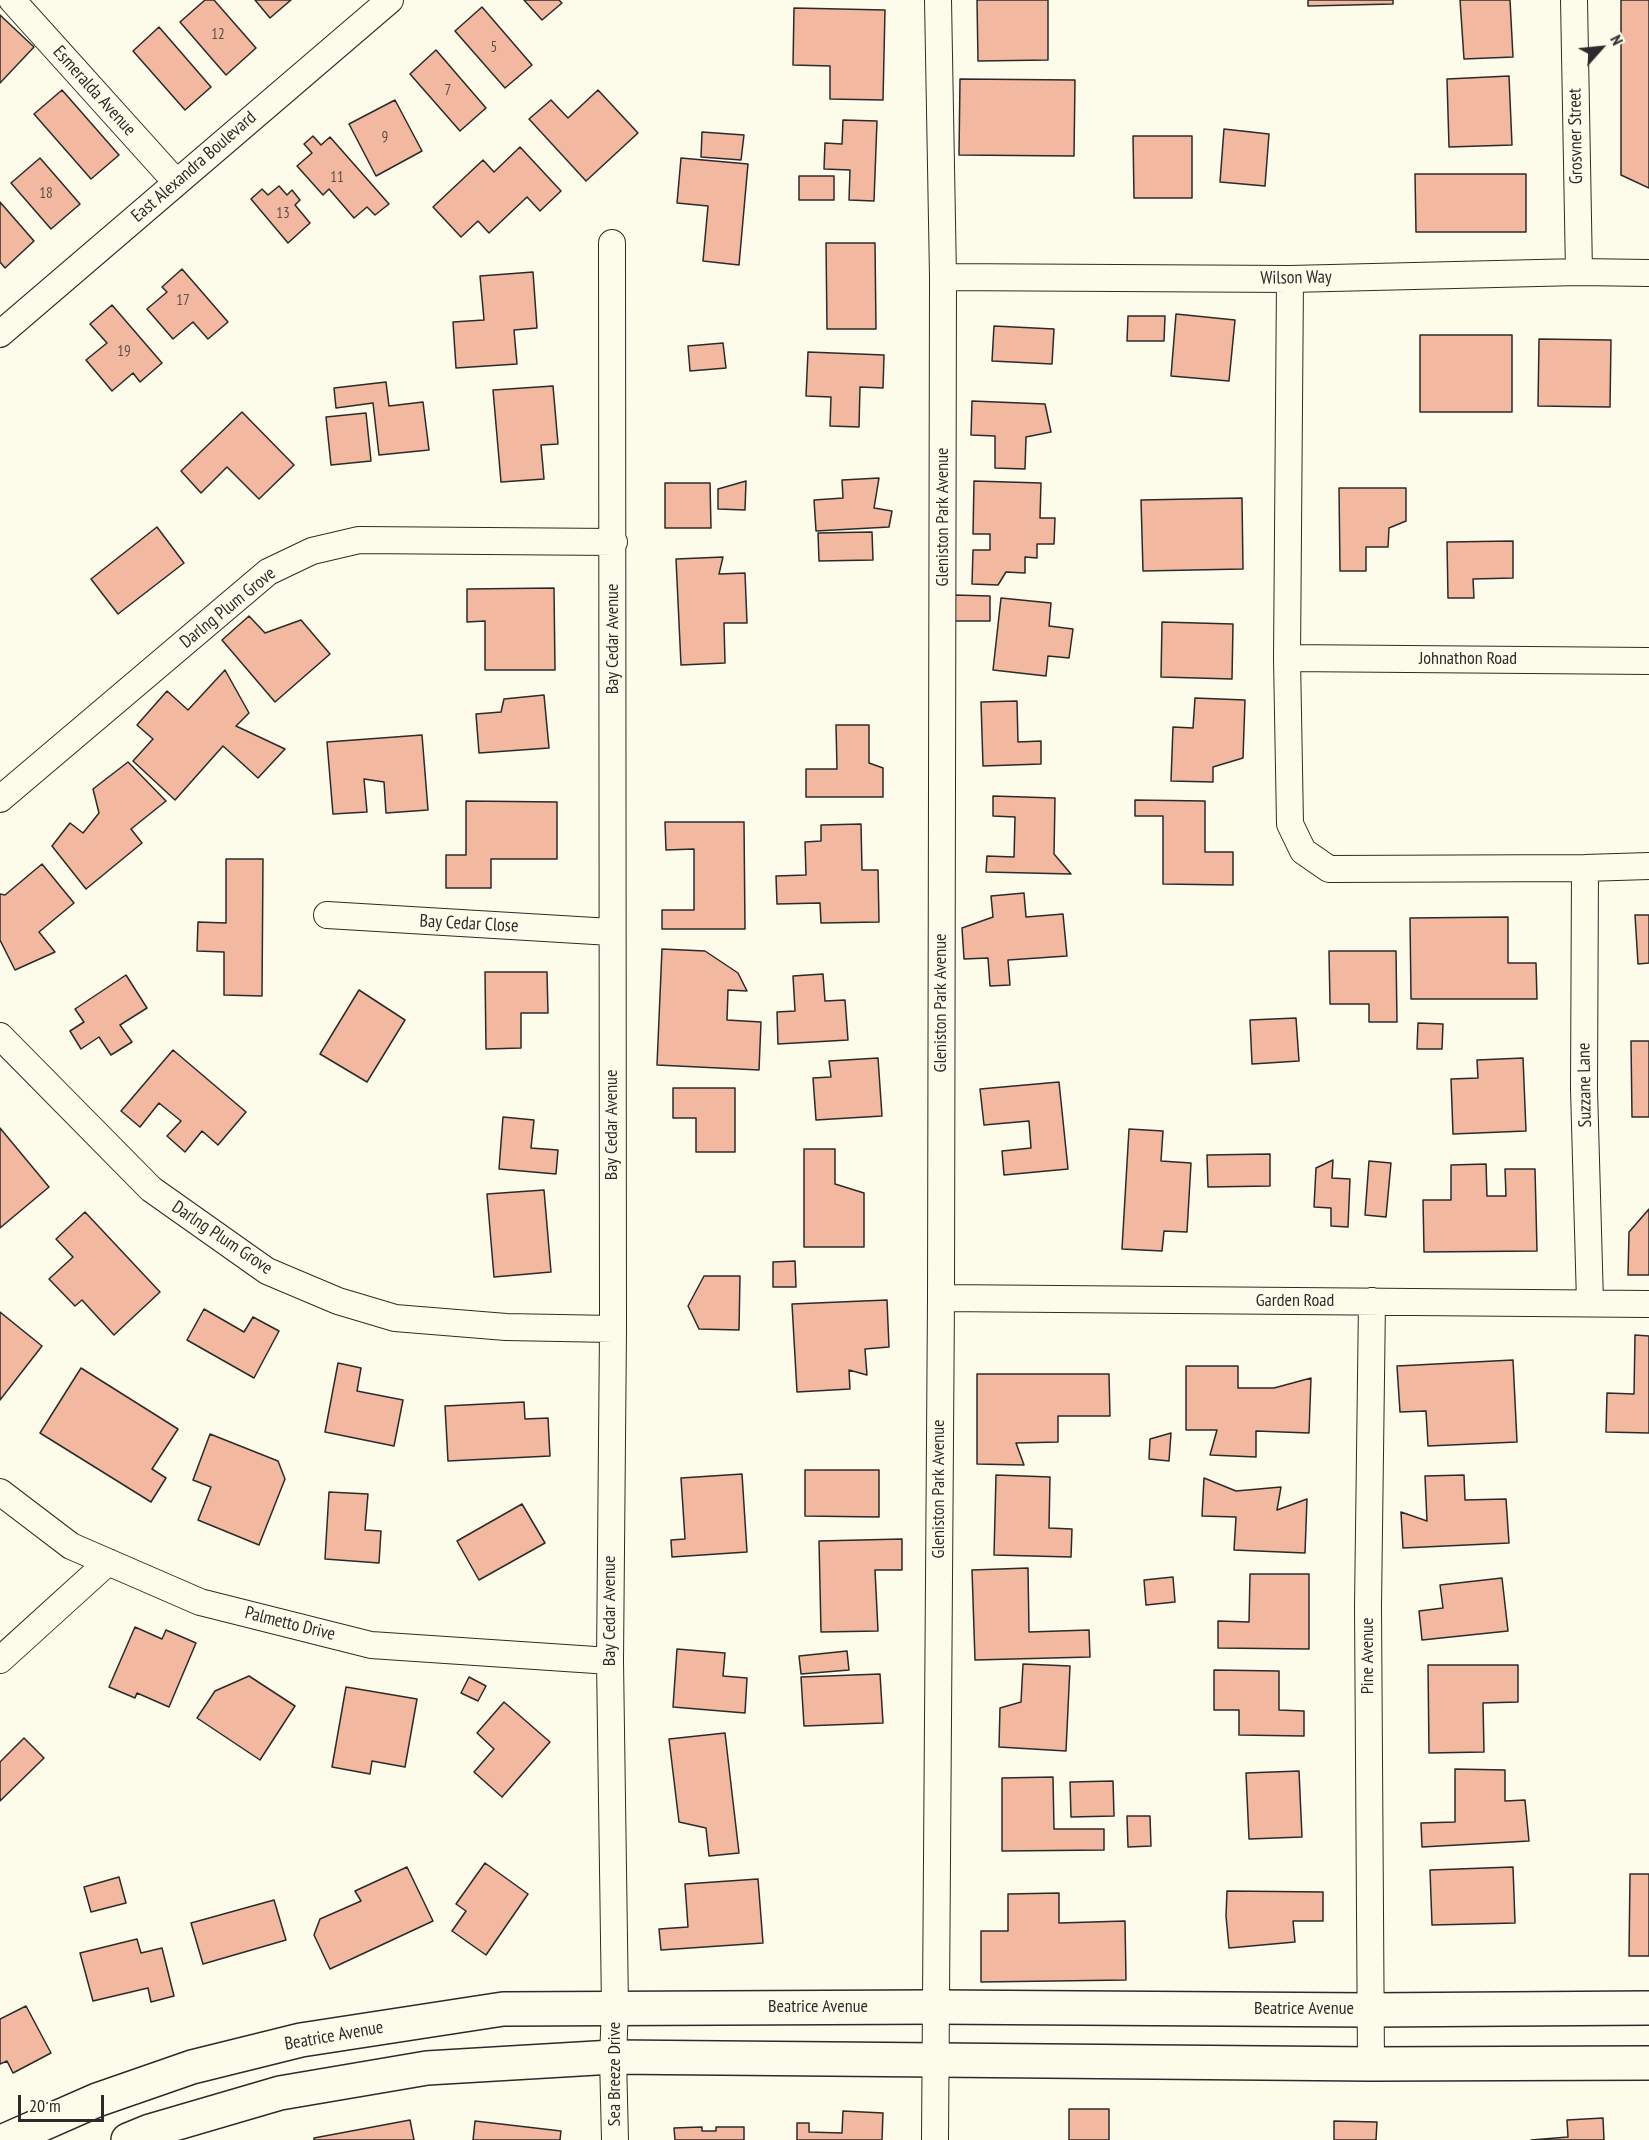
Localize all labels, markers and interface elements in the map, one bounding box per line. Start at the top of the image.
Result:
north arrow [1571,18,1631,78]
house number: 12 [211,26,225,44]
text: N [1606,31,1628,48]
house number: 5 [491,39,497,57]
street label: Esmeralda Avenue [48,42,140,140]
house number: 7 [445,82,451,100]
street label: Grosvner Street [1564,88,1588,184]
street label: East Alexandra Boulevard [127,107,261,227]
house number: 9 [382,129,388,147]
house number: 11 [330,169,344,187]
house number: 18 [39,185,53,203]
house number: 13 [276,205,290,223]
street label: Wilson Way [1260,267,1332,289]
house number: 17 [176,292,190,310]
house number: 19 [117,343,131,361]
street label: Gleniston Park Avenue [932,448,954,586]
street label: Darlng Plum Grove [176,563,280,653]
street label: Bay Cedar Avenue [602,584,624,694]
street label: Johnathon Road [1419,648,1517,670]
street label: Bay Cedar Close [419,911,519,937]
street label: Gleniston Park Avenue [930,934,952,1072]
street label: Suzzane Lane [1573,1043,1597,1127]
street label: Bay Cedar Avenue [601,1070,623,1180]
street label: Darlng Plum Grove [168,1196,276,1280]
street label: Garden Road [1256,1290,1334,1312]
street label: Gleniston Park Avenue [928,1420,950,1558]
street label: Bay Cedar Avenue [599,1556,621,1666]
street label: Palmetto Drive [243,1602,337,1646]
street label: Pine Avenue [1357,1618,1379,1694]
street label: Beatrice Avenue [768,1996,868,2018]
street label: Beatrice Avenue [1254,1998,1354,2020]
street label: Beatrice Avenue [283,2017,385,2055]
street label: Sea Breeze Drive [604,2022,626,2126]
scale bar [21,2083,106,2121]
text: 20 m [29,2094,61,2117]

